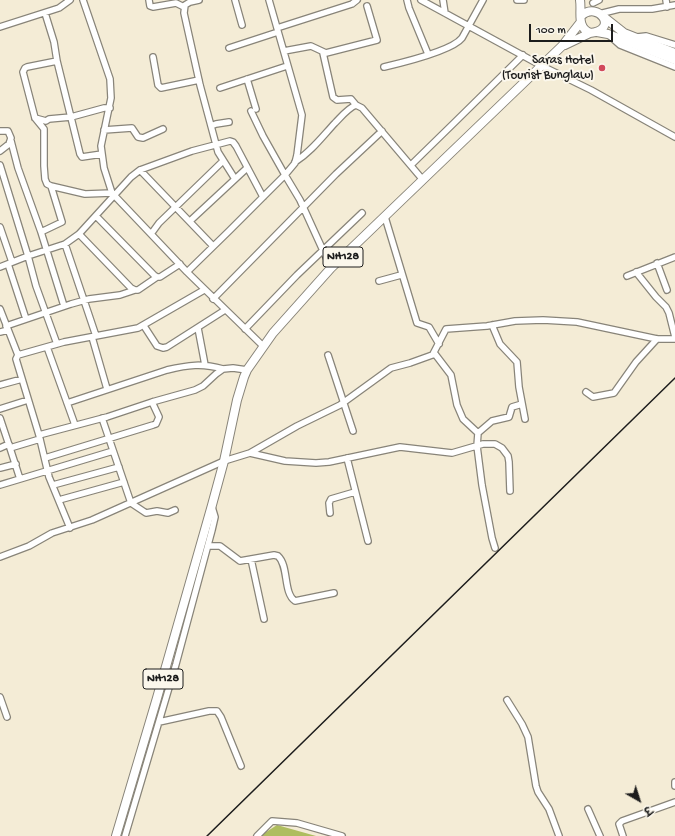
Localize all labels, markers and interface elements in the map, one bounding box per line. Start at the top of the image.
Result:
scale bar [531,16,615,42]
text: 100 m [536,24,566,38]
place label: Saras Hotel (Tourist Bunglaw) [502,53,594,84]
marker: Saras Hotel (Tourist Bunglaw) [597,63,607,73]
road number: NH128 [323,247,363,267]
road number: NH128 [143,669,183,689]
north arrow [619,780,659,820]
text: उ [640,802,653,816]

